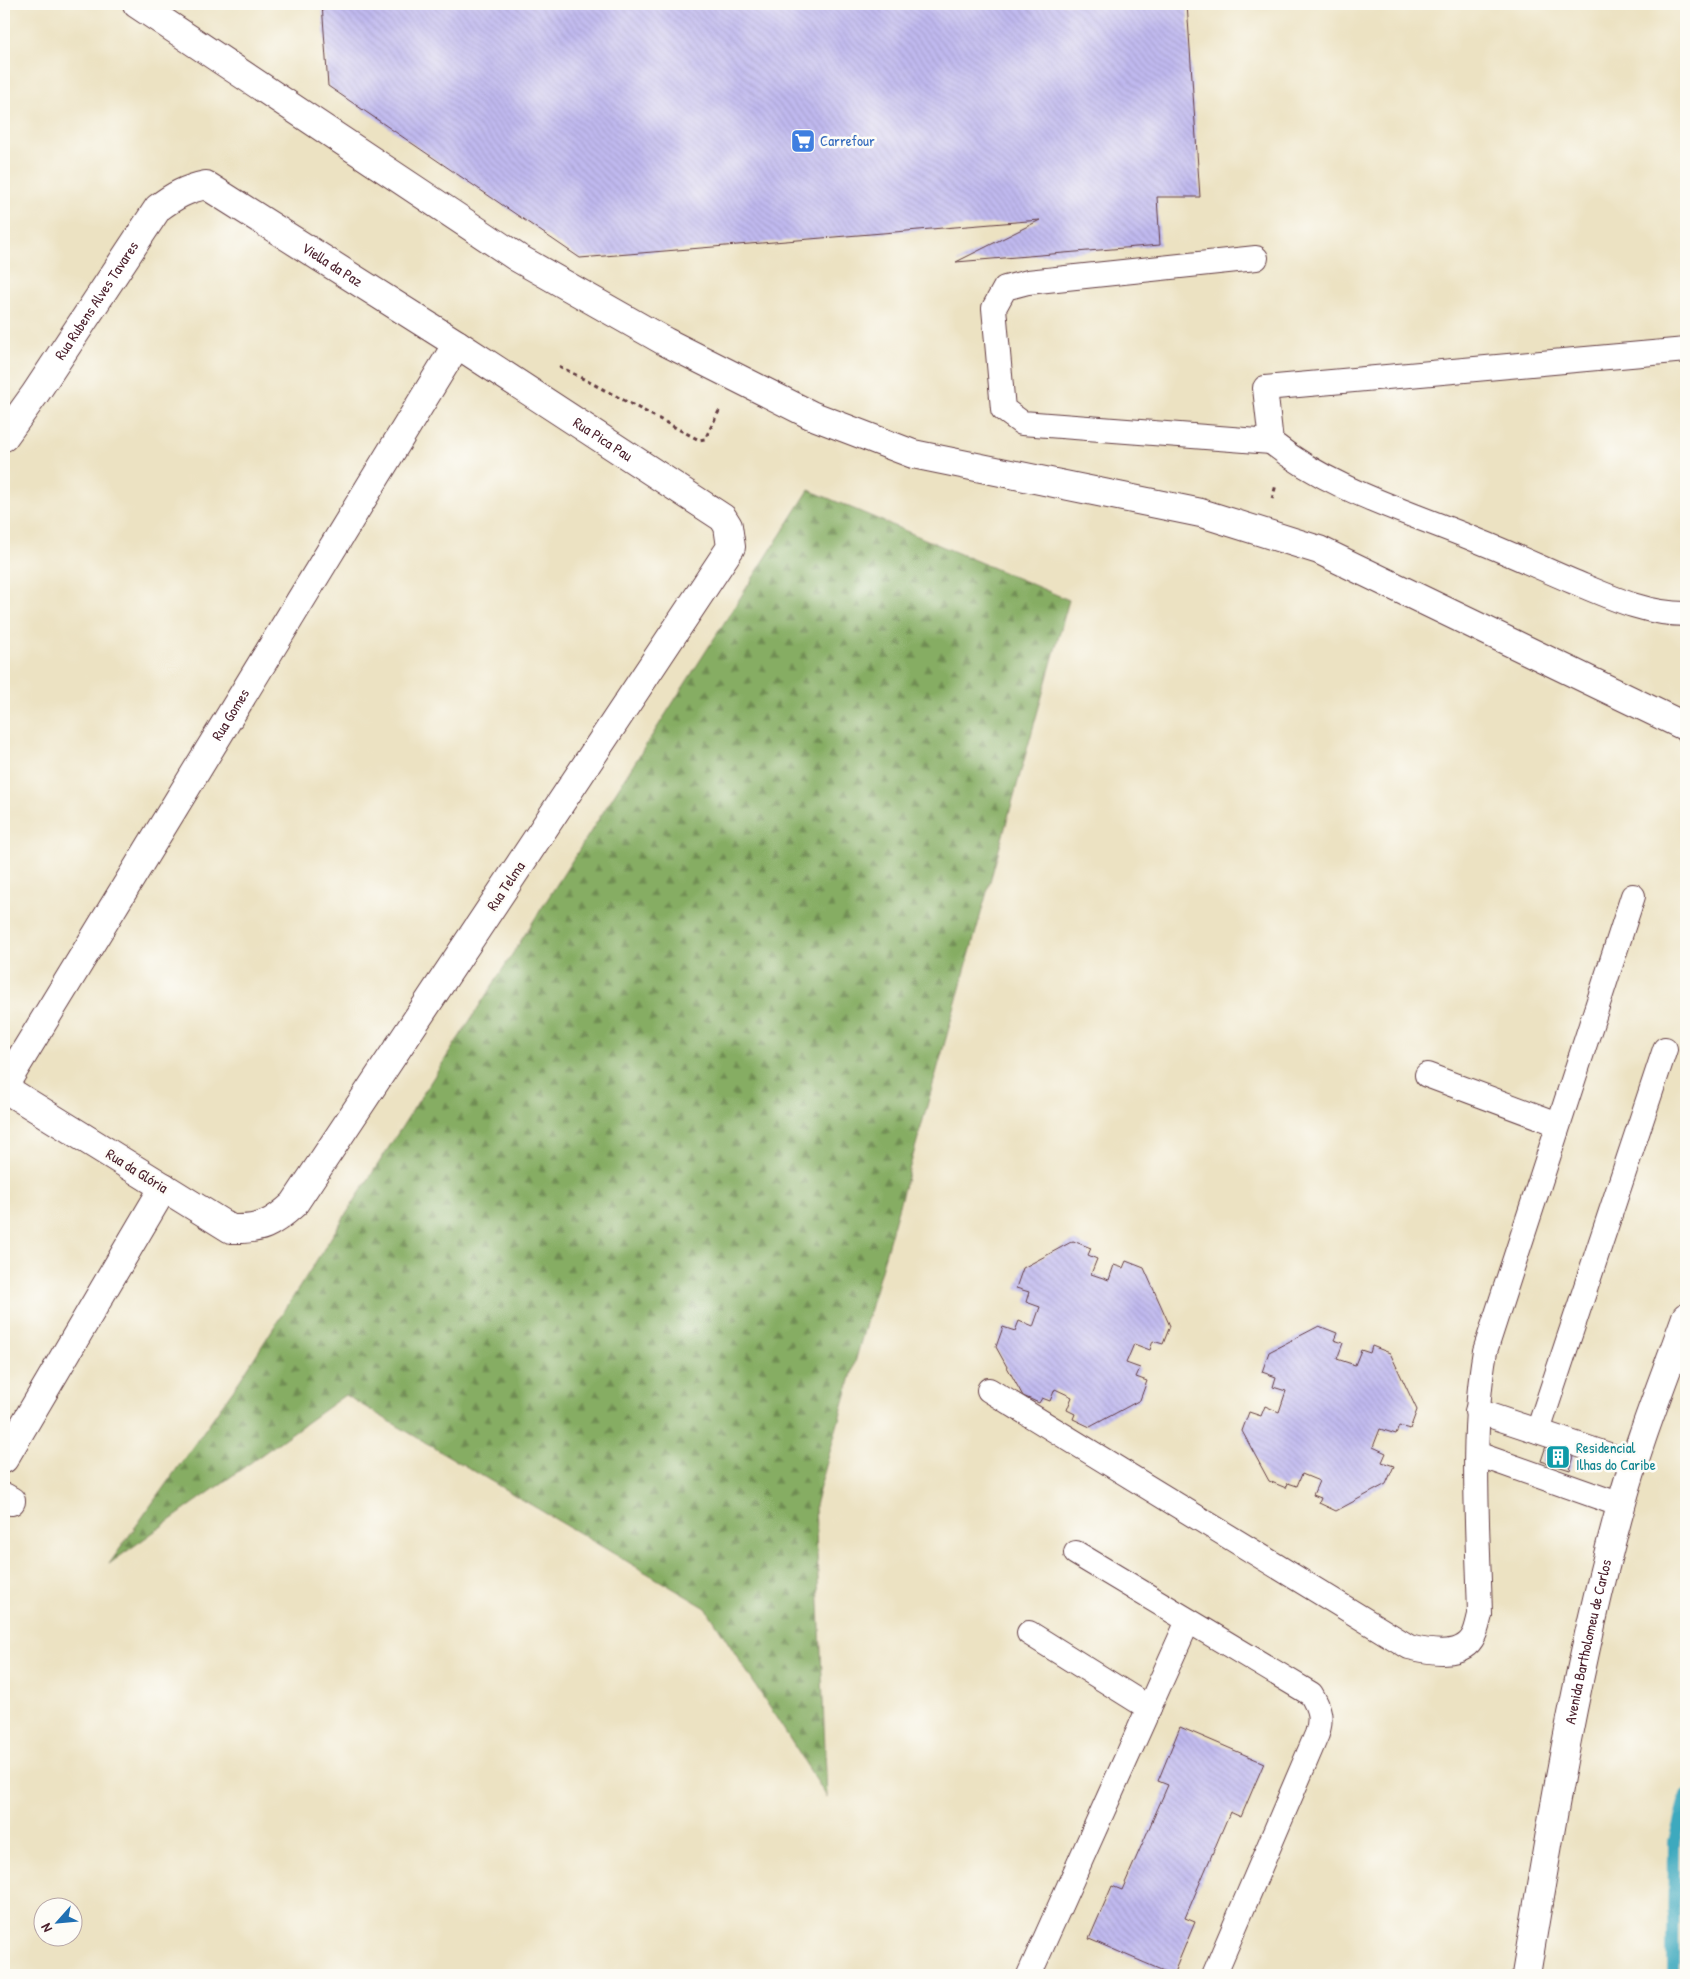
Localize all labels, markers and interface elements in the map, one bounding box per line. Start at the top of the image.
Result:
supermarket icon: Carrefour [790,128,816,154]
place label: Carrefour [820,130,875,151]
street label: Rua Rubens Alves Tavares [50,237,143,364]
street label: Viella da Paz [298,237,367,292]
street label: Rua Pica Pau [569,412,637,466]
street label: Rua Gomes [206,684,254,744]
street label: Rua Telma [481,857,530,914]
street label: Rua da Glória [102,1143,172,1198]
place label: Residencial Ilhas do Caribe [1576,1437,1656,1475]
building icon: Residencial Ilhas do Caribe [1545,1444,1571,1470]
street label: Avenida Bartholomeu de Carlos [1559,1557,1616,1726]
north arrow [32,1896,82,1946]
text: N [36,1920,56,1936]

